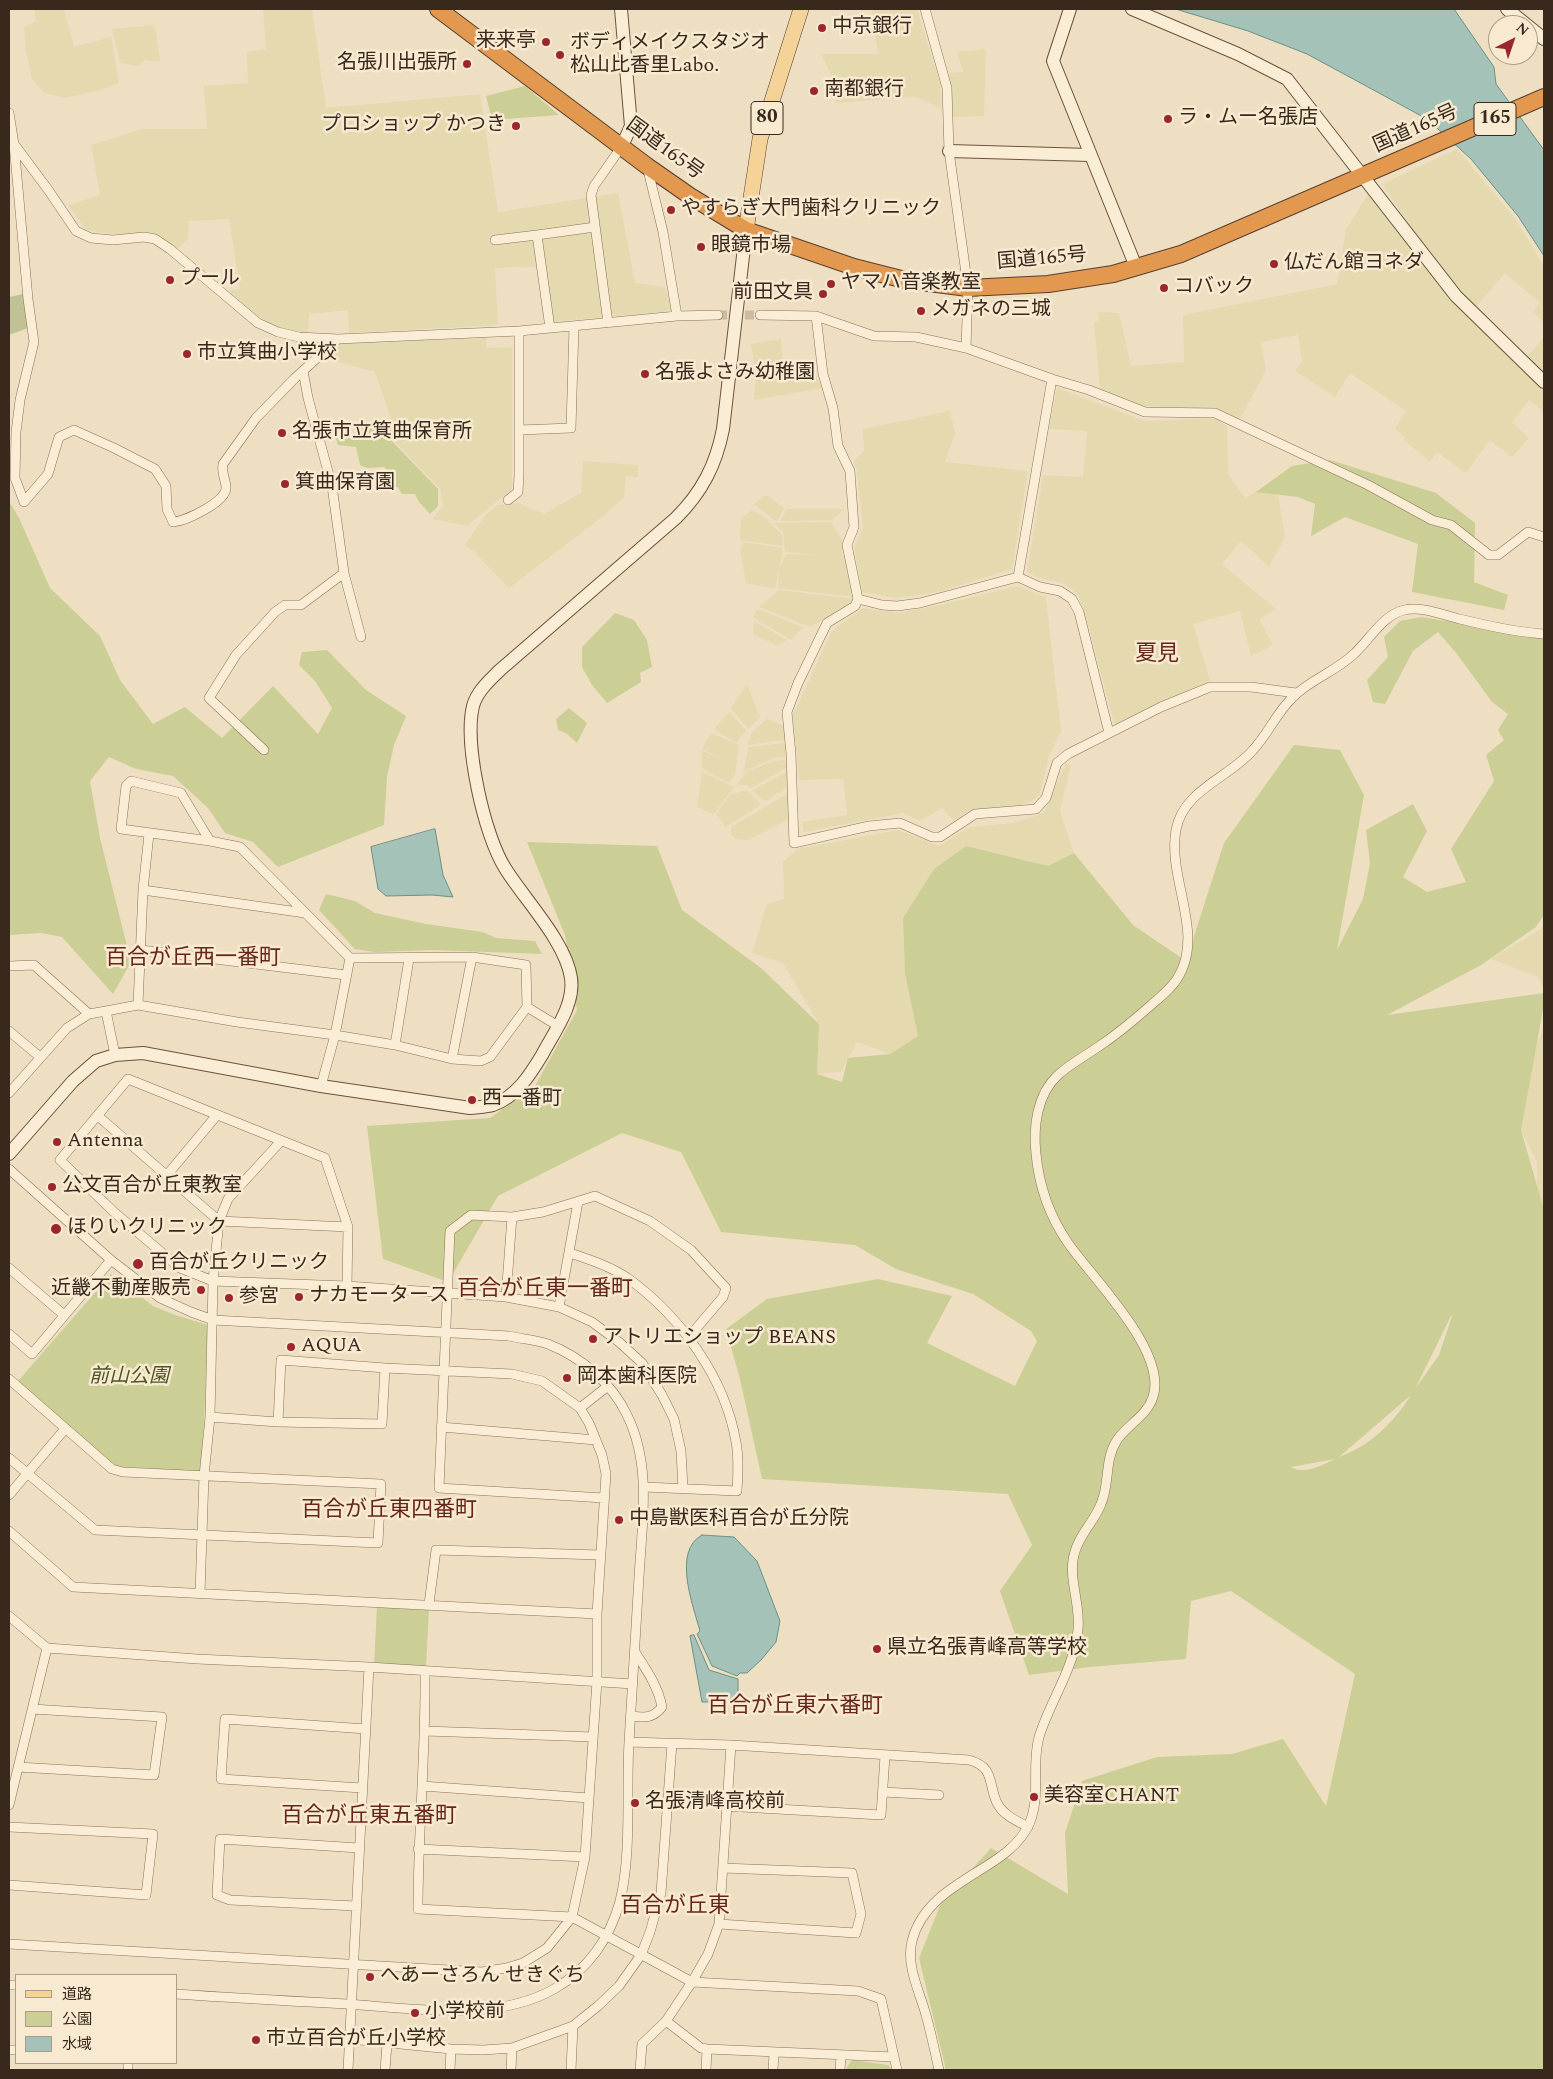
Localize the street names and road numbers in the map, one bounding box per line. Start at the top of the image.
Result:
street label: 国道165号 [1370,101,1462,159]
road number: 80 [751,102,783,134]
road number: 165 [1474,102,1516,136]
street label: 国道165号 [621,114,707,186]
street label: 国道165号 [996,244,1088,276]

